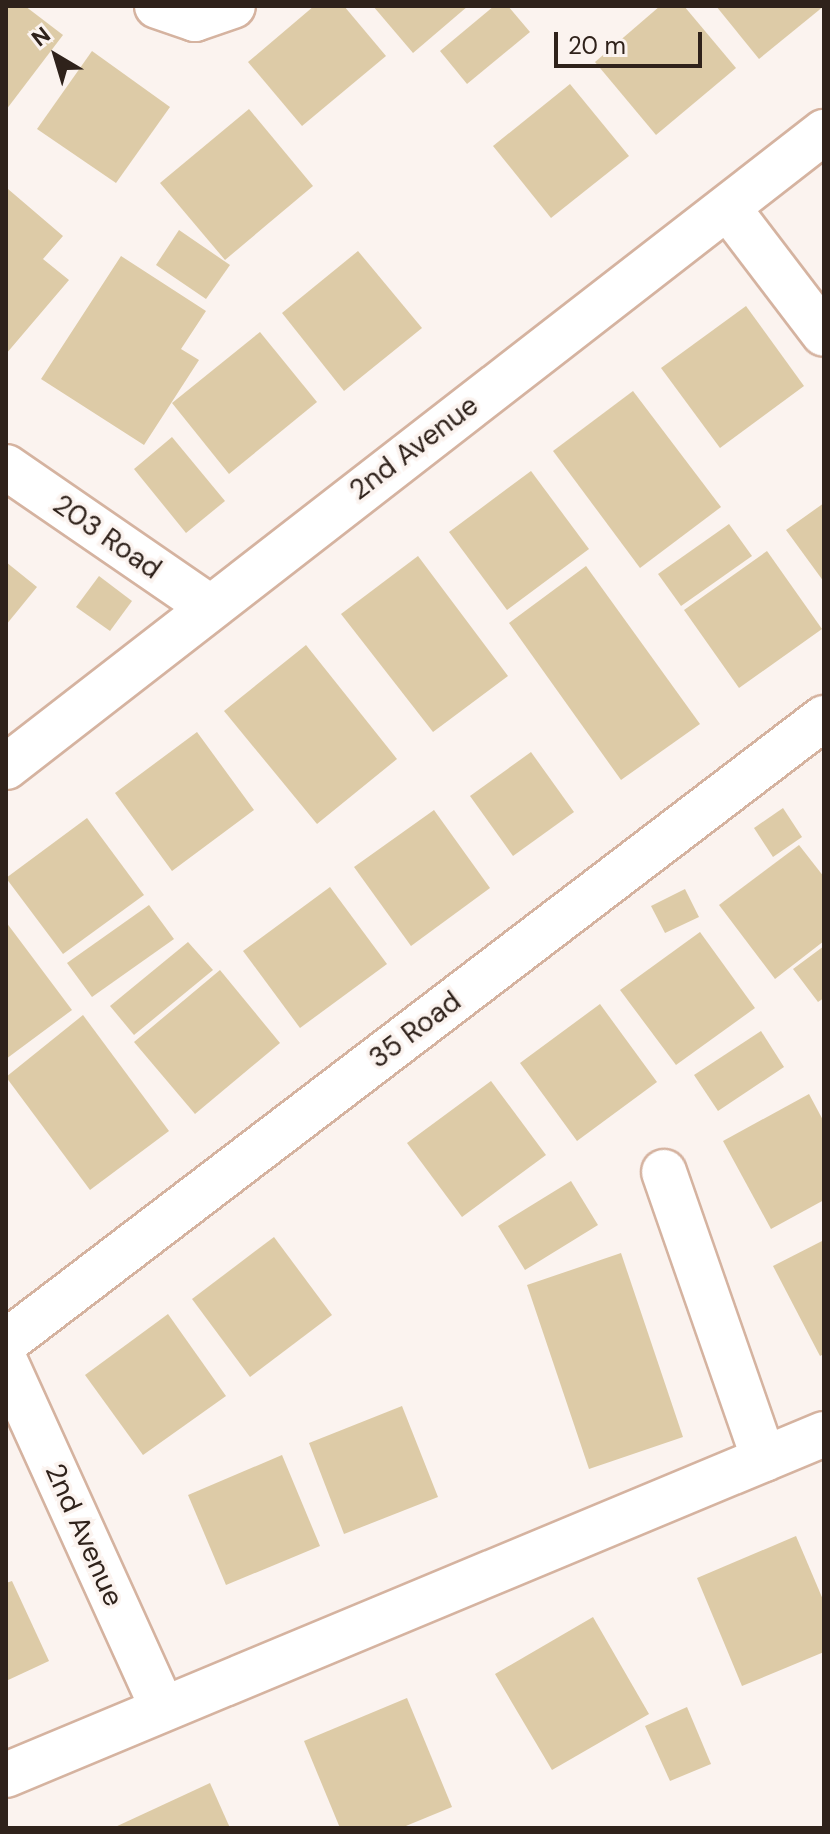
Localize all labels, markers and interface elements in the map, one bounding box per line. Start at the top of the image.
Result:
north arrow [16,16,96,96]
scale bar [558,16,706,66]
text: N [26,20,56,53]
text: 20 m [568,30,626,61]
street label: 2nd Avenue [343,389,485,507]
street label: 203 Road [47,488,167,586]
street label: 35 Road [362,985,468,1075]
street label: 2nd Avenue [38,1459,130,1611]

